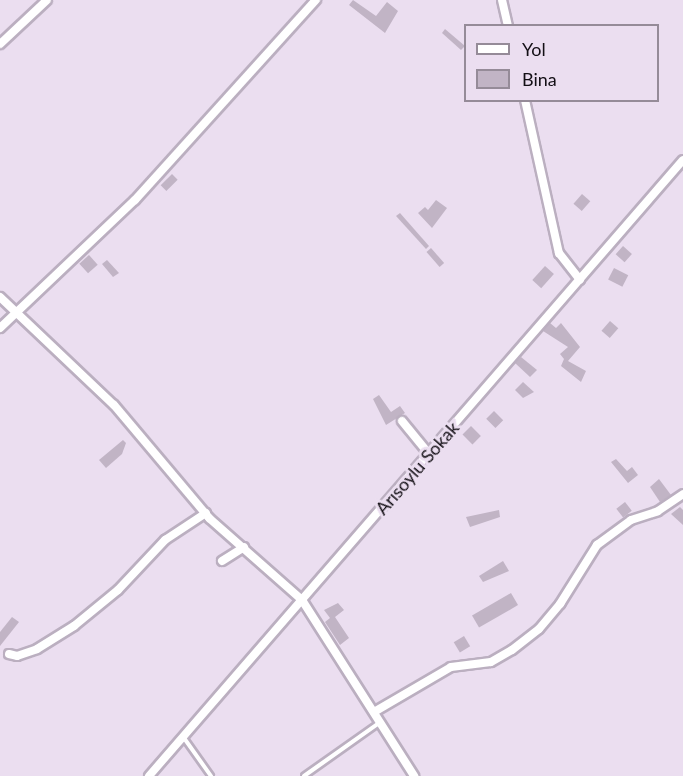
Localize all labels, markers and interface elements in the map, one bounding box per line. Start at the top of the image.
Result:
legend [464,24,659,102]
text: Yol [522,38,546,60]
text: Bina [522,68,557,90]
street label: Arısoylu Sokak [371,417,463,519]

